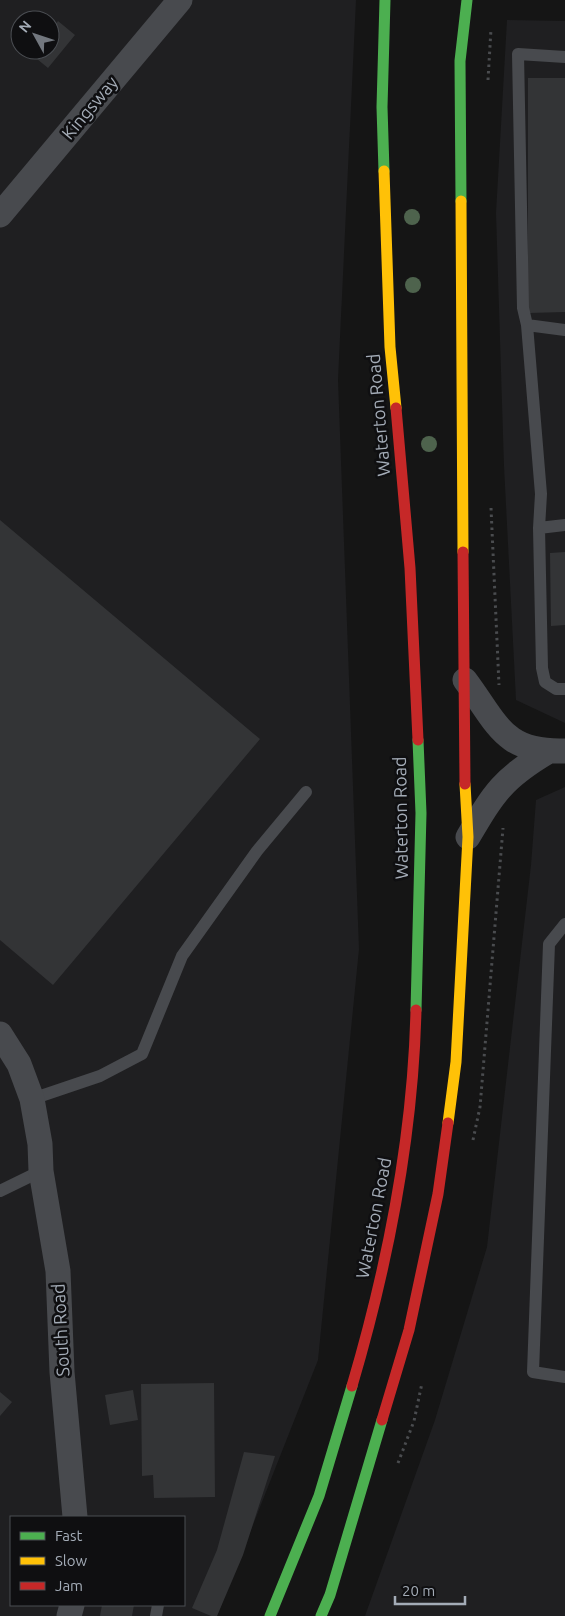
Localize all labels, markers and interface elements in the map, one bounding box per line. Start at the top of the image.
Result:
north arrow [10,10,60,60]
text: N [16,17,35,36]
street label: Kingsway [57,72,122,143]
street label: Waterton Road [363,353,393,477]
street label: Waterton Road [389,756,411,880]
street label: Waterton Road [351,1156,395,1280]
street label: South Road [48,1283,72,1377]
legend [10,1516,185,1606]
text: Fast [55,1527,83,1544]
text: Slow [55,1552,88,1569]
scale bar [395,1574,465,1606]
text: Jam [55,1577,83,1594]
text: 20 m [402,1582,435,1599]

